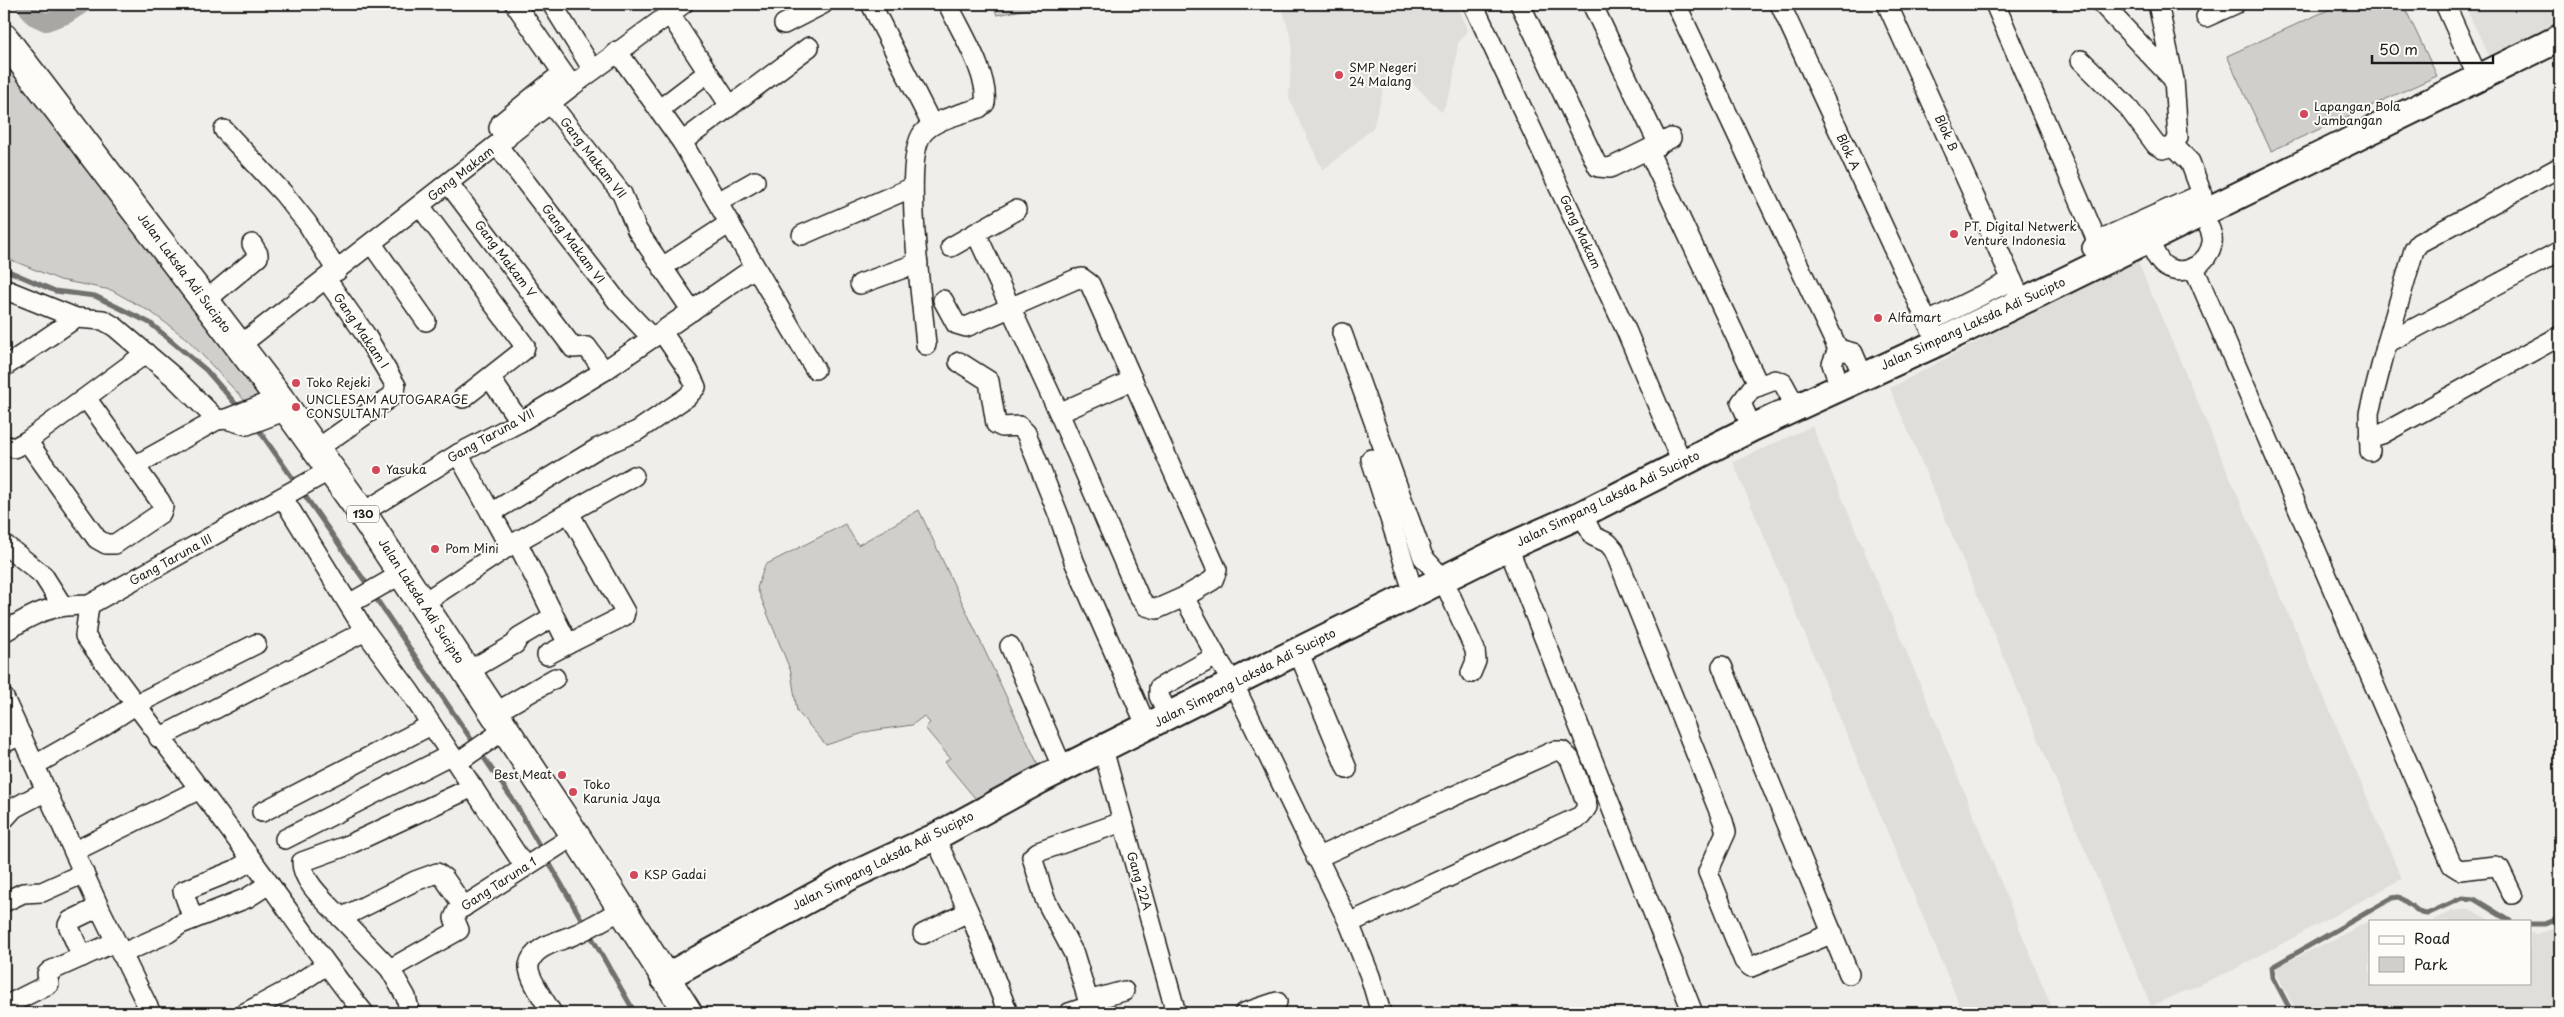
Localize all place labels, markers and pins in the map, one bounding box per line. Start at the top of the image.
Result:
place label: SMP Negeri 24 Malang [1349,58,1417,90]
marker: SMP Negeri 24 Malang [1333,69,1345,81]
place label: Lapangan Bola Jambangan [2314,97,2401,129]
marker: Lapangan Bola Jambangan [2298,108,2310,120]
place label: PT. Digital Netwerk Venture Indonesia [1964,217,2077,249]
marker: PT. Digital Netwerk Venture Indonesia [1948,228,1960,240]
place label: Alfamart [1888,308,1941,326]
marker: Alfamart [1872,312,1884,324]
place label: Toko Rejeki [306,373,371,391]
marker: Toko Rejeki [290,377,302,389]
place label: UNCLESAM AUTOGARAGE CONSULTANT [306,390,469,422]
marker: UNCLESAM AUTOGARAGE CONSULTANT [290,401,302,413]
place label: Yasuka [386,460,427,478]
marker: Yasuka [370,464,382,476]
place label: Pom Mini [445,539,499,557]
marker: Pom Mini [429,543,441,555]
place label: Best Meat [494,765,552,783]
marker: Best Meat [556,769,568,781]
place label: Toko Karunia Jaya [583,775,661,807]
marker: Toko Karunia Jaya [567,786,579,798]
place label: KSP Gadai [644,865,706,883]
marker: KSP Gadai [628,869,640,881]

